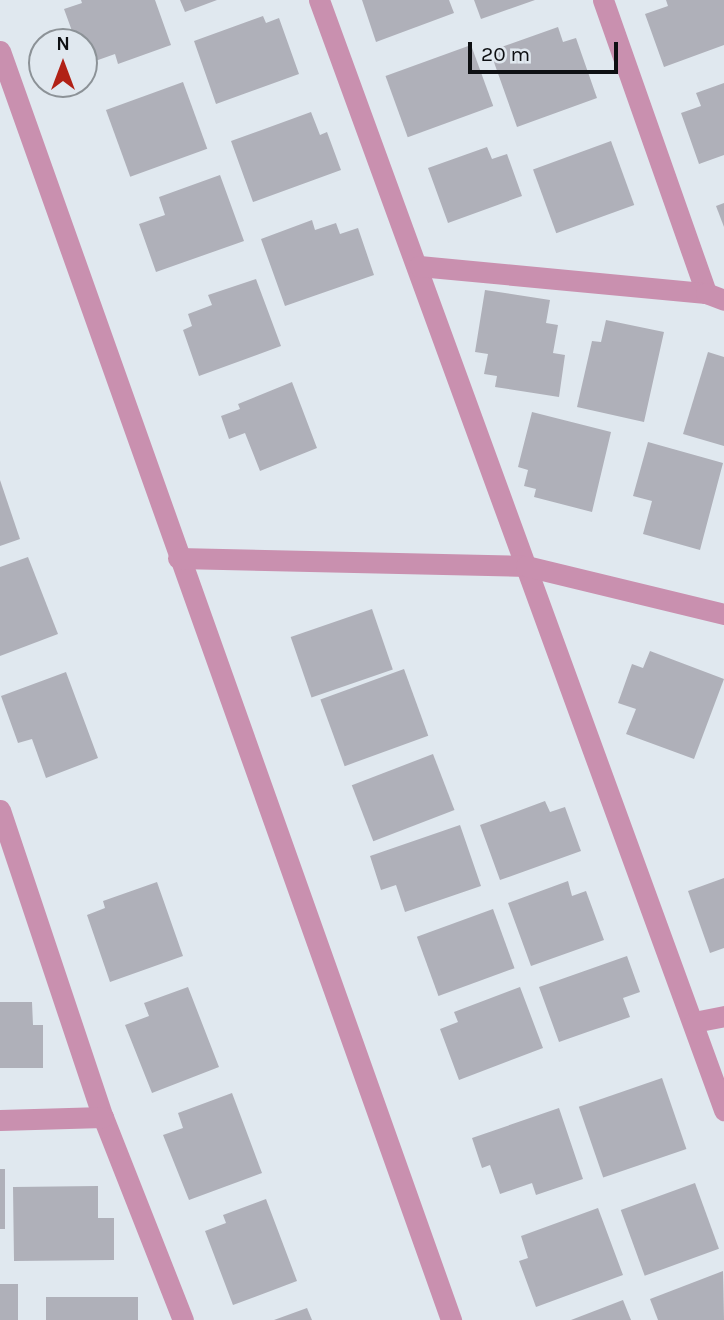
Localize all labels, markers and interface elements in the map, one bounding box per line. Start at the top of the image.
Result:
north arrow [28,28,98,98]
scale bar [472,28,622,72]
text: N [56,33,70,55]
text: 20 m [481,42,530,66]

